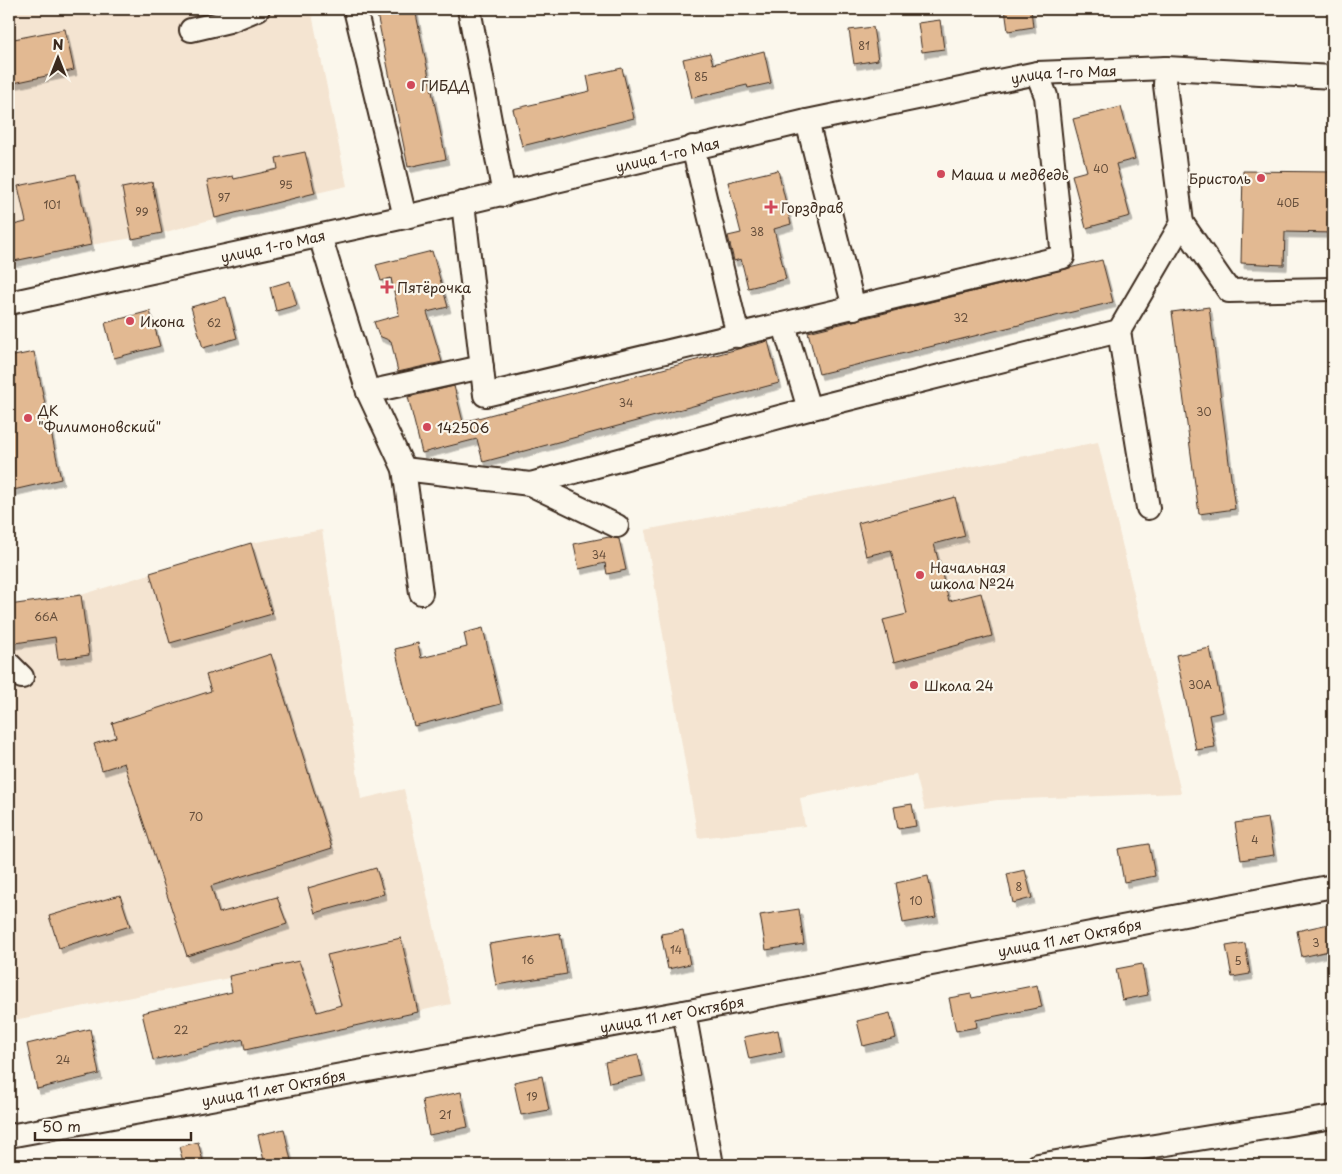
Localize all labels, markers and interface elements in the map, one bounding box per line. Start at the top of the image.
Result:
north arrow [32,32,82,82]
text: N [52,34,64,55]
house number: 81 [858,37,870,54]
street label: улица 1-го Мая [1009,59,1117,89]
house number: 85 [694,68,708,85]
place label: ГИБДД [421,75,470,96]
marker: ГИБДД [405,79,417,91]
street label: улица 1-го Мая [613,132,722,177]
house number: 40 [1093,160,1109,177]
place label: Маша и медведь [951,164,1069,185]
marker: Маша и медведь [935,168,947,180]
place label: Бристоль [1189,168,1251,189]
marker: Бристоль [1255,172,1267,184]
house number: 95 [279,176,293,193]
house number: 97 [218,189,230,206]
house number: 40Б [1277,194,1299,211]
house number: 101 [43,196,61,213]
place label: Горздрав [781,197,843,218]
marker: Горздрав [765,201,777,213]
house number: 99 [135,203,149,220]
house number: 38 [750,223,764,240]
street label: улица 1-го Мая [219,224,327,267]
place label: Пятёрочка [397,277,471,298]
marker: Пятёрочка [381,281,393,293]
house number: 32 [954,309,969,326]
place label: Икона [140,311,185,332]
house number: 62 [207,314,221,331]
marker: Икона [124,315,136,327]
house number: 34 [619,394,633,411]
place label: ДК "Филимоновский" [37,400,161,437]
house number: 30 [1196,403,1212,420]
marker: ДК "Филимоновский" [22,412,34,424]
place label: 142506 [437,417,489,438]
marker: 142506 [421,421,433,433]
house number: 34 [592,546,606,563]
place label: Начальная школа №24 [930,557,1015,594]
marker: Начальная школа №24 [914,569,926,581]
house number: 66А [34,608,58,625]
place label: Школа 24 [924,675,994,696]
house number: 30А [1188,676,1212,693]
marker: Школа 24 [908,679,920,691]
house number: 70 [189,808,203,825]
house number: 4 [1251,831,1259,848]
house number: 8 [1016,878,1023,895]
house number: 10 [910,892,922,909]
street label: улица 11 лет Октября [996,913,1143,961]
house number: 3 [1312,934,1320,951]
house number: 14 [670,941,682,958]
house number: 16 [522,951,535,968]
house number: 5 [1234,952,1242,969]
street label: улица 11 лет Октября [598,990,746,1038]
house number: 22 [174,1021,188,1038]
house number: 24 [56,1051,70,1068]
street label: улица 11 лет Октября [200,1064,347,1111]
house number: 19 [526,1088,538,1105]
house number: 21 [439,1106,451,1123]
scale bar [35,1109,191,1141]
text: 50 m [42,1114,81,1137]

